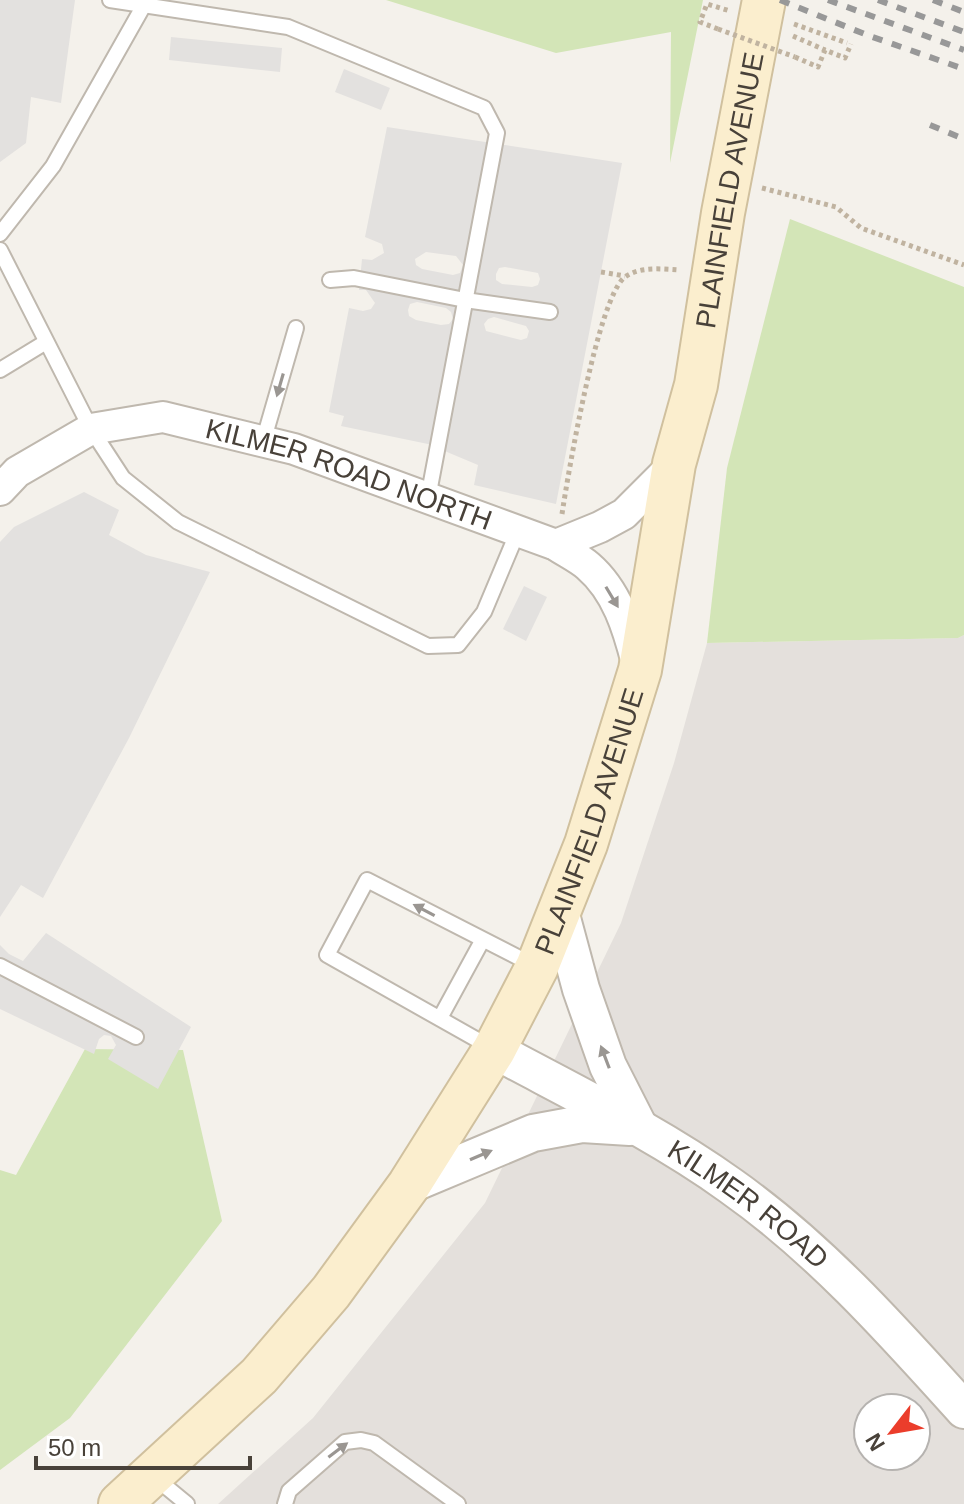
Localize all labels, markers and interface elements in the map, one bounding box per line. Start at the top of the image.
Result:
street label: PLAINFIELD AVENUE [690,50,769,330]
one-way arrow [273,374,286,398]
street label: KILMER ROAD NORTH [203,413,496,536]
one-way arrow [605,586,619,608]
street label: PLAINFIELD AVENUE [528,684,649,959]
one-way arrow [413,904,436,917]
one-way arrow [598,1045,611,1069]
street label: KILMER ROAD [663,1133,835,1274]
one-way arrow [469,1148,493,1161]
north arrow [852,1392,932,1472]
scale bar [36,1420,250,1470]
text: N [860,1429,890,1455]
text: 50 m [48,1434,101,1461]
one-way arrow [328,1442,349,1459]

